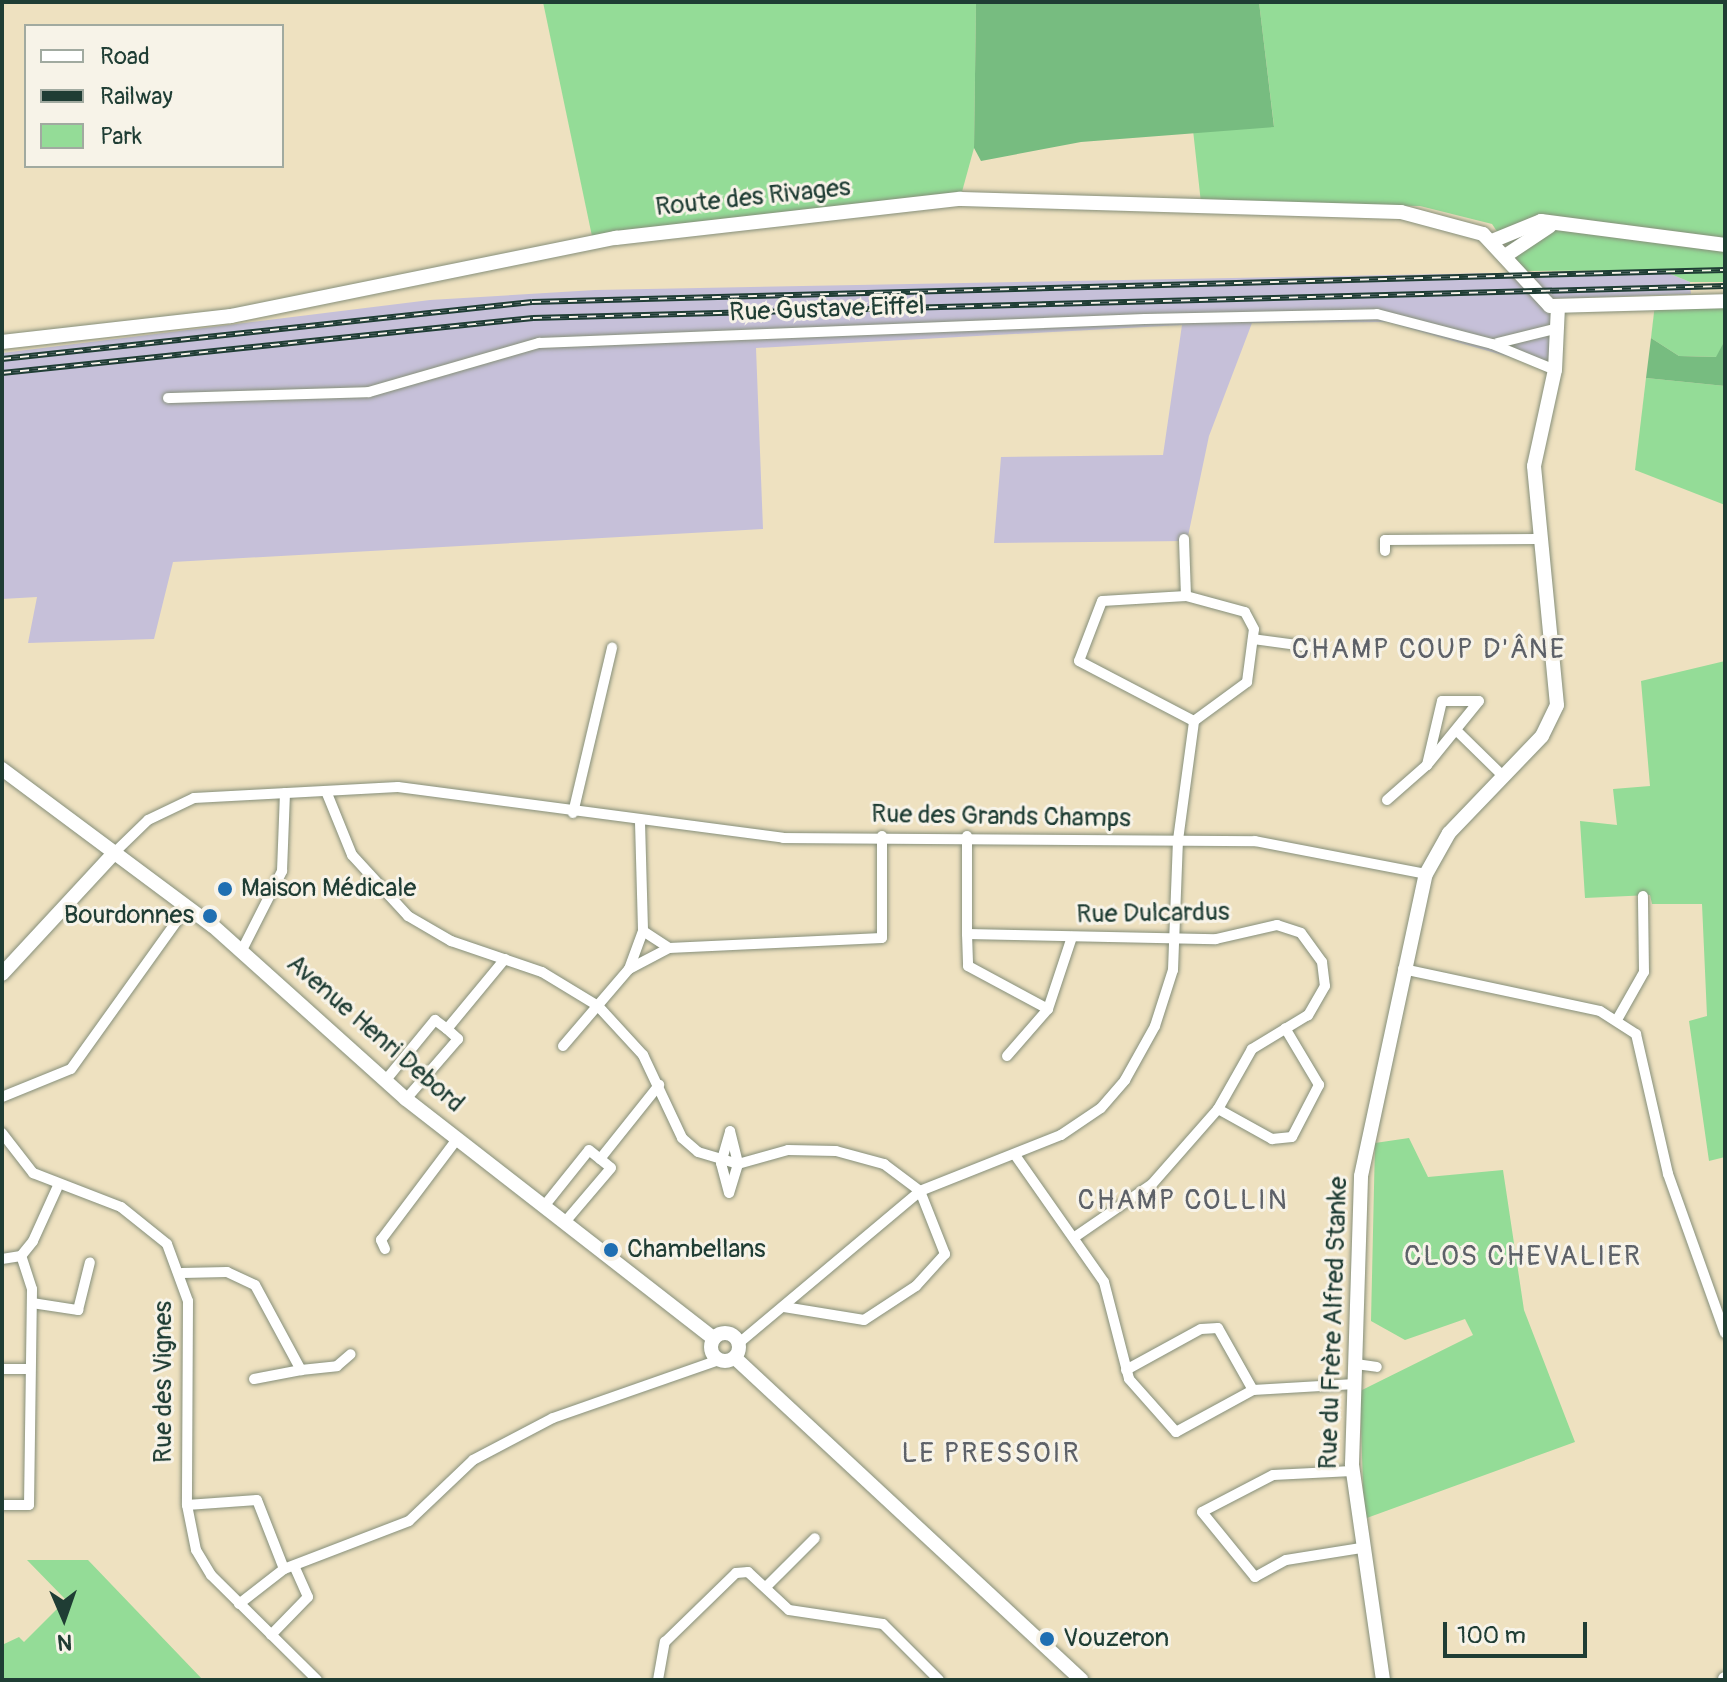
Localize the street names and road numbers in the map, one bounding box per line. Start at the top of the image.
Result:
street label: Route des Rivages [654,172,852,224]
street label: Rue Gustave Eiffel [729,291,925,329]
street label: Rue des Grands Champs [871,799,1131,835]
street label: Rue Dulcardus [1076,897,1230,931]
street label: Avenue Henri Debord [280,948,470,1120]
street label: Rue du Frère Alfred Stanke [1313,1176,1355,1470]
street label: Rue des Vignes [148,1301,180,1463]

